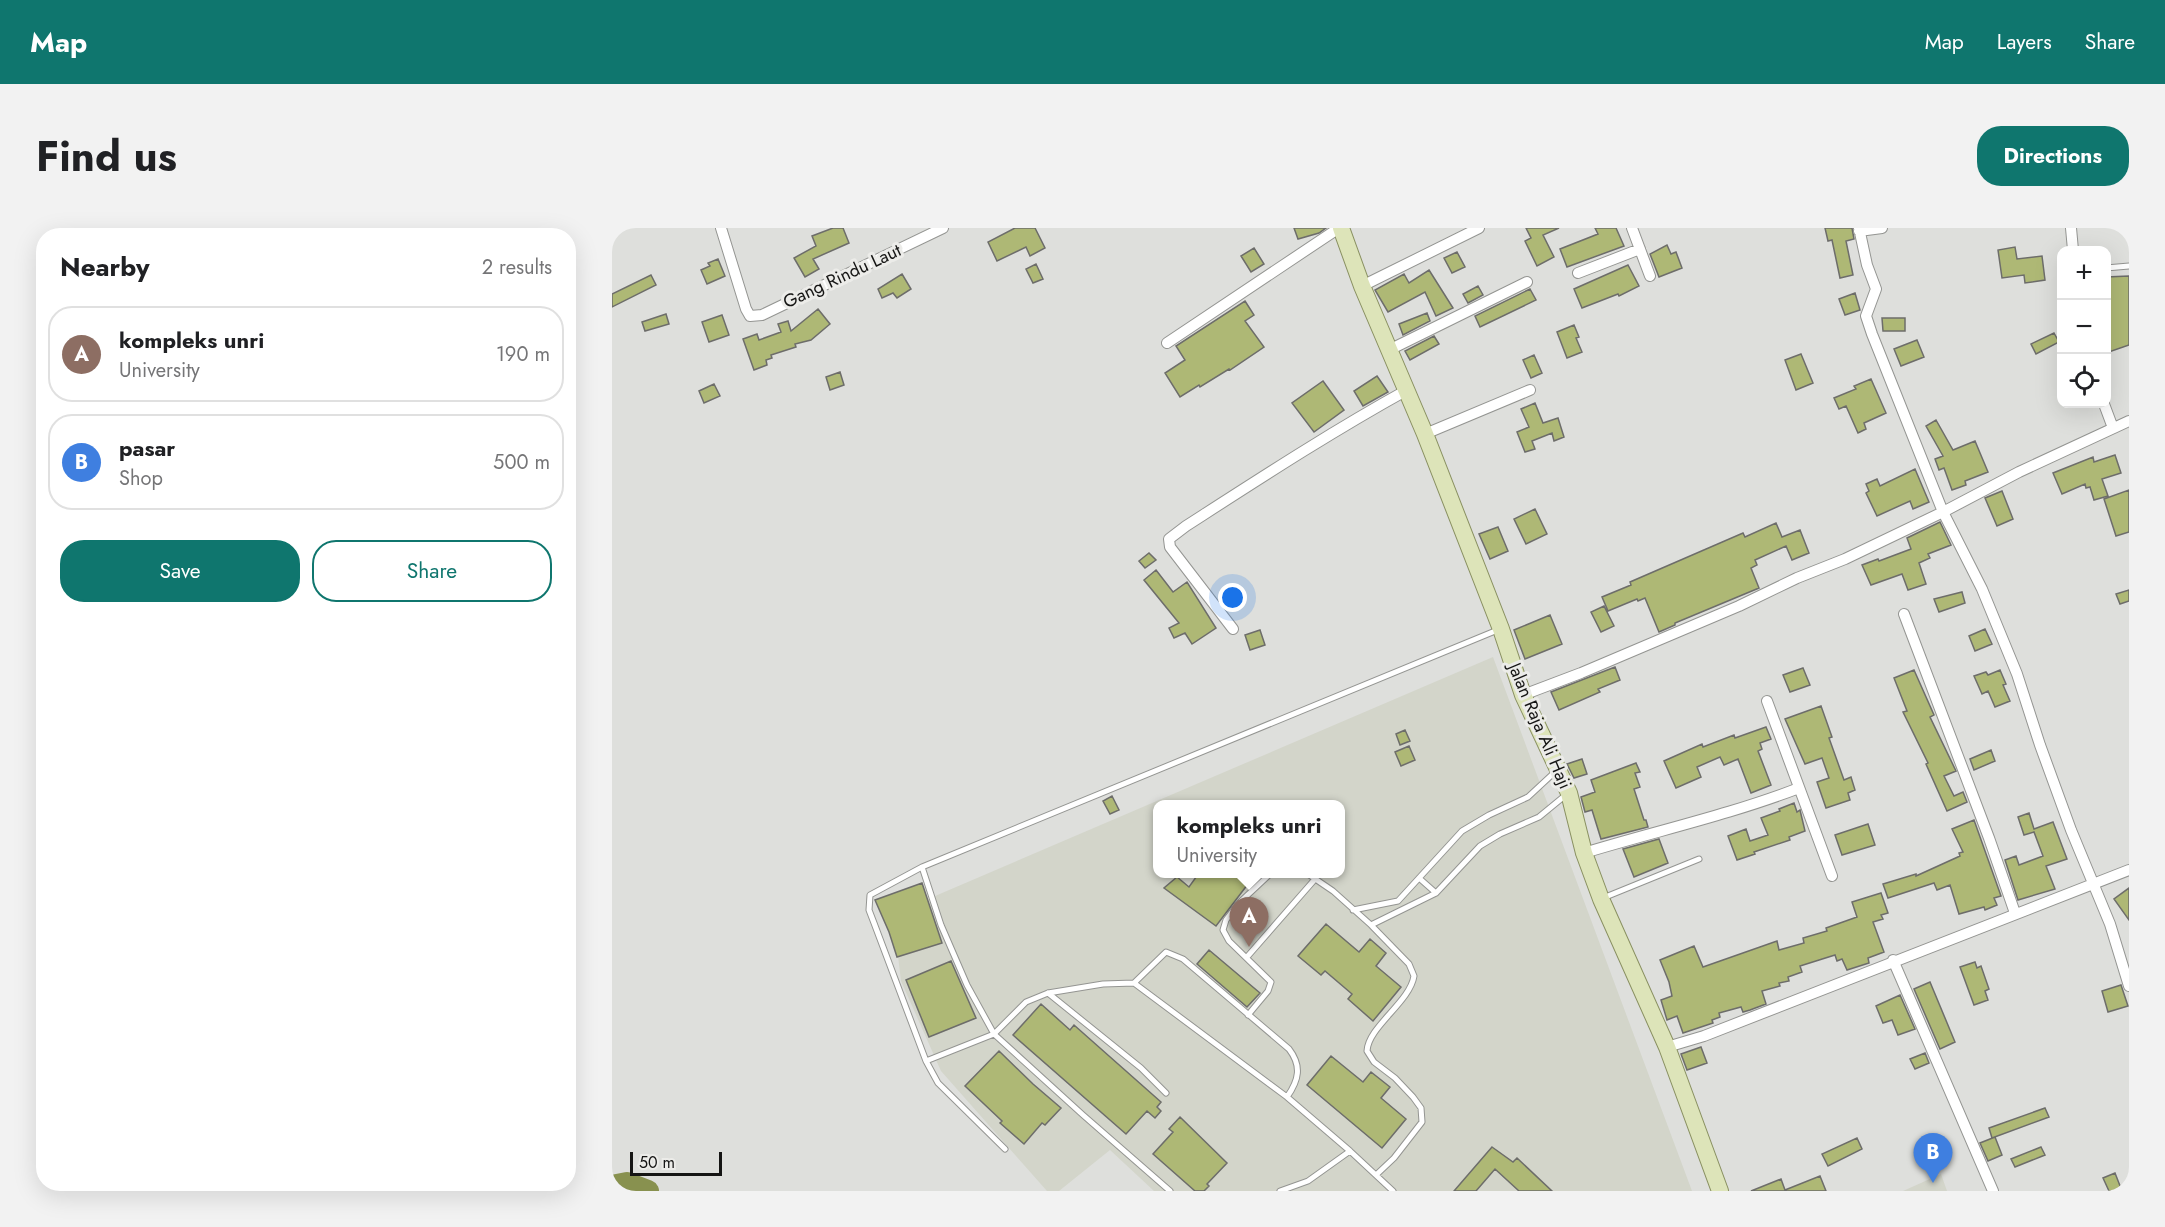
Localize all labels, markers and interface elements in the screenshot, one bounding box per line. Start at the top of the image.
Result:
text: Map [30,22,87,63]
text: Map [1925,27,1964,57]
text: Layers [1997,27,2052,57]
text: Share [2085,27,2135,57]
text: Find us [36,126,177,187]
button: Directions [1977,126,2129,186]
street label: Gang Rindu Laut [779,237,906,315]
map controls [2057,246,2111,408]
button: + [2057,246,2111,300]
text: Nearby [60,248,149,286]
text: 2 results [482,253,552,282]
button: − [2057,300,2111,354]
text: kompleks unri [119,324,264,356]
text: A [74,340,89,369]
text: 190 m [496,340,550,369]
button: locate [2057,354,2111,408]
text: University [119,356,200,385]
text: pasar [119,432,175,464]
text: B [75,448,88,477]
text: 500 m [493,448,550,477]
text: Shop [119,464,163,493]
button: Save [60,540,300,602]
button: Share [312,540,552,602]
your location [1218,583,1247,612]
street label: Jalan Raja Ali Haji [1501,657,1578,793]
popup [1153,800,1345,878]
text: kompleks unri [1176,809,1322,841]
text: University [1176,841,1257,870]
pin: A [1230,898,1268,947]
pin: B [1914,1134,1952,1183]
scale bar [630,1149,722,1176]
text: 50 m [639,1151,675,1174]

